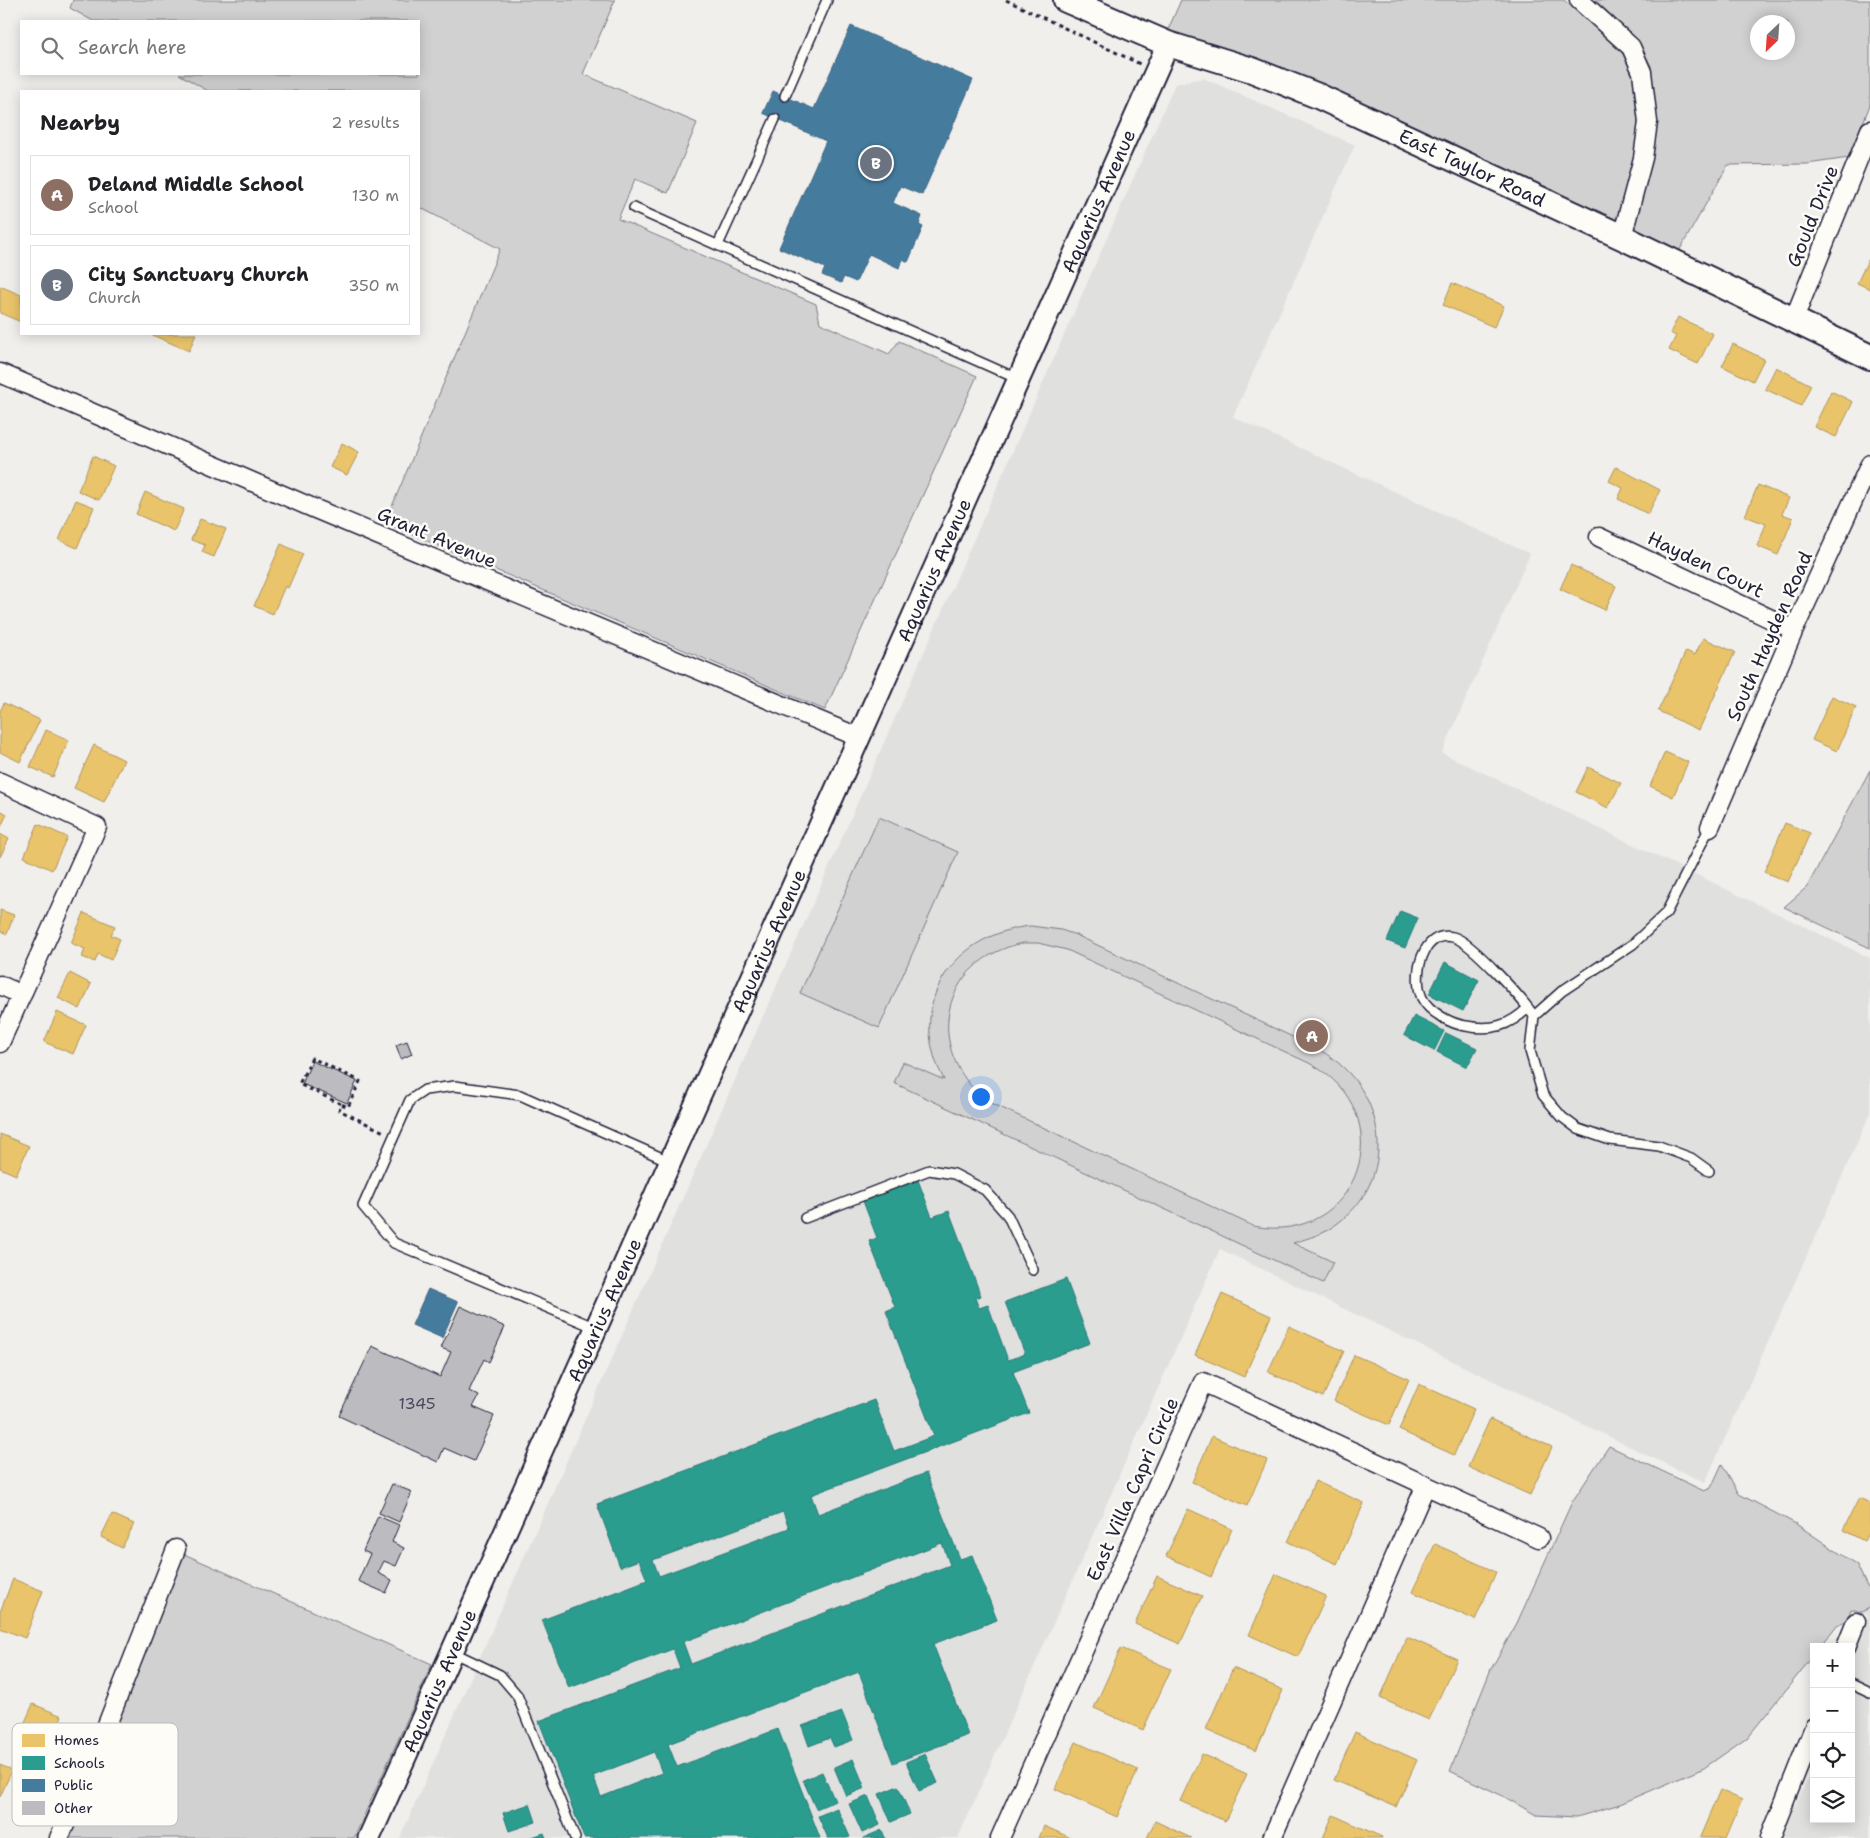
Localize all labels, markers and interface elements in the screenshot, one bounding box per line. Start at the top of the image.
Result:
north arrow [1750,15,1795,60]
search box [20,20,420,75]
icon: search [38,34,66,62]
text: Search here [78,35,187,60]
text: Nearby [40,109,120,137]
text: 2 results [331,112,400,133]
street label: East Taylor Road [1395,123,1549,213]
street label: Aquarius Avenue [1056,126,1141,277]
pin: B [860,144,892,182]
street label: Gould Drive [1781,162,1844,271]
text: Deland Middle School [88,172,304,197]
text: A [51,185,63,206]
text: 130 m [352,185,399,206]
text: School [88,197,138,218]
text: City Sanctuary Church [88,262,309,287]
text: B [52,275,62,296]
text: 350 m [348,275,399,296]
text: Church [88,287,141,308]
street label: Aquarius Avenue [891,495,977,646]
street label: Grant Avenue [373,501,500,574]
street label: Hayden Court [1643,525,1768,603]
street label: South Hayden Road [1721,547,1818,725]
street label: Aquarius Avenue [726,865,812,1017]
pin: A [1296,1017,1328,1055]
your location [968,1084,994,1110]
street label: Aquarius Avenue [562,1235,647,1386]
house number: 1345 [398,1393,436,1414]
street label: East Villa Capri Circle [1081,1393,1184,1585]
street label: Aquarius Avenue [397,1605,482,1757]
map controls [1810,1643,1855,1823]
button: + [1810,1643,1855,1688]
button: − [1810,1688,1855,1733]
legend [12,1723,178,1826]
text: Homes [54,1731,99,1749]
button: locate [1810,1733,1855,1778]
text: Schools [54,1754,105,1772]
text: Public [54,1776,93,1794]
button: layers [1810,1778,1855,1823]
text: Other [54,1799,93,1817]

